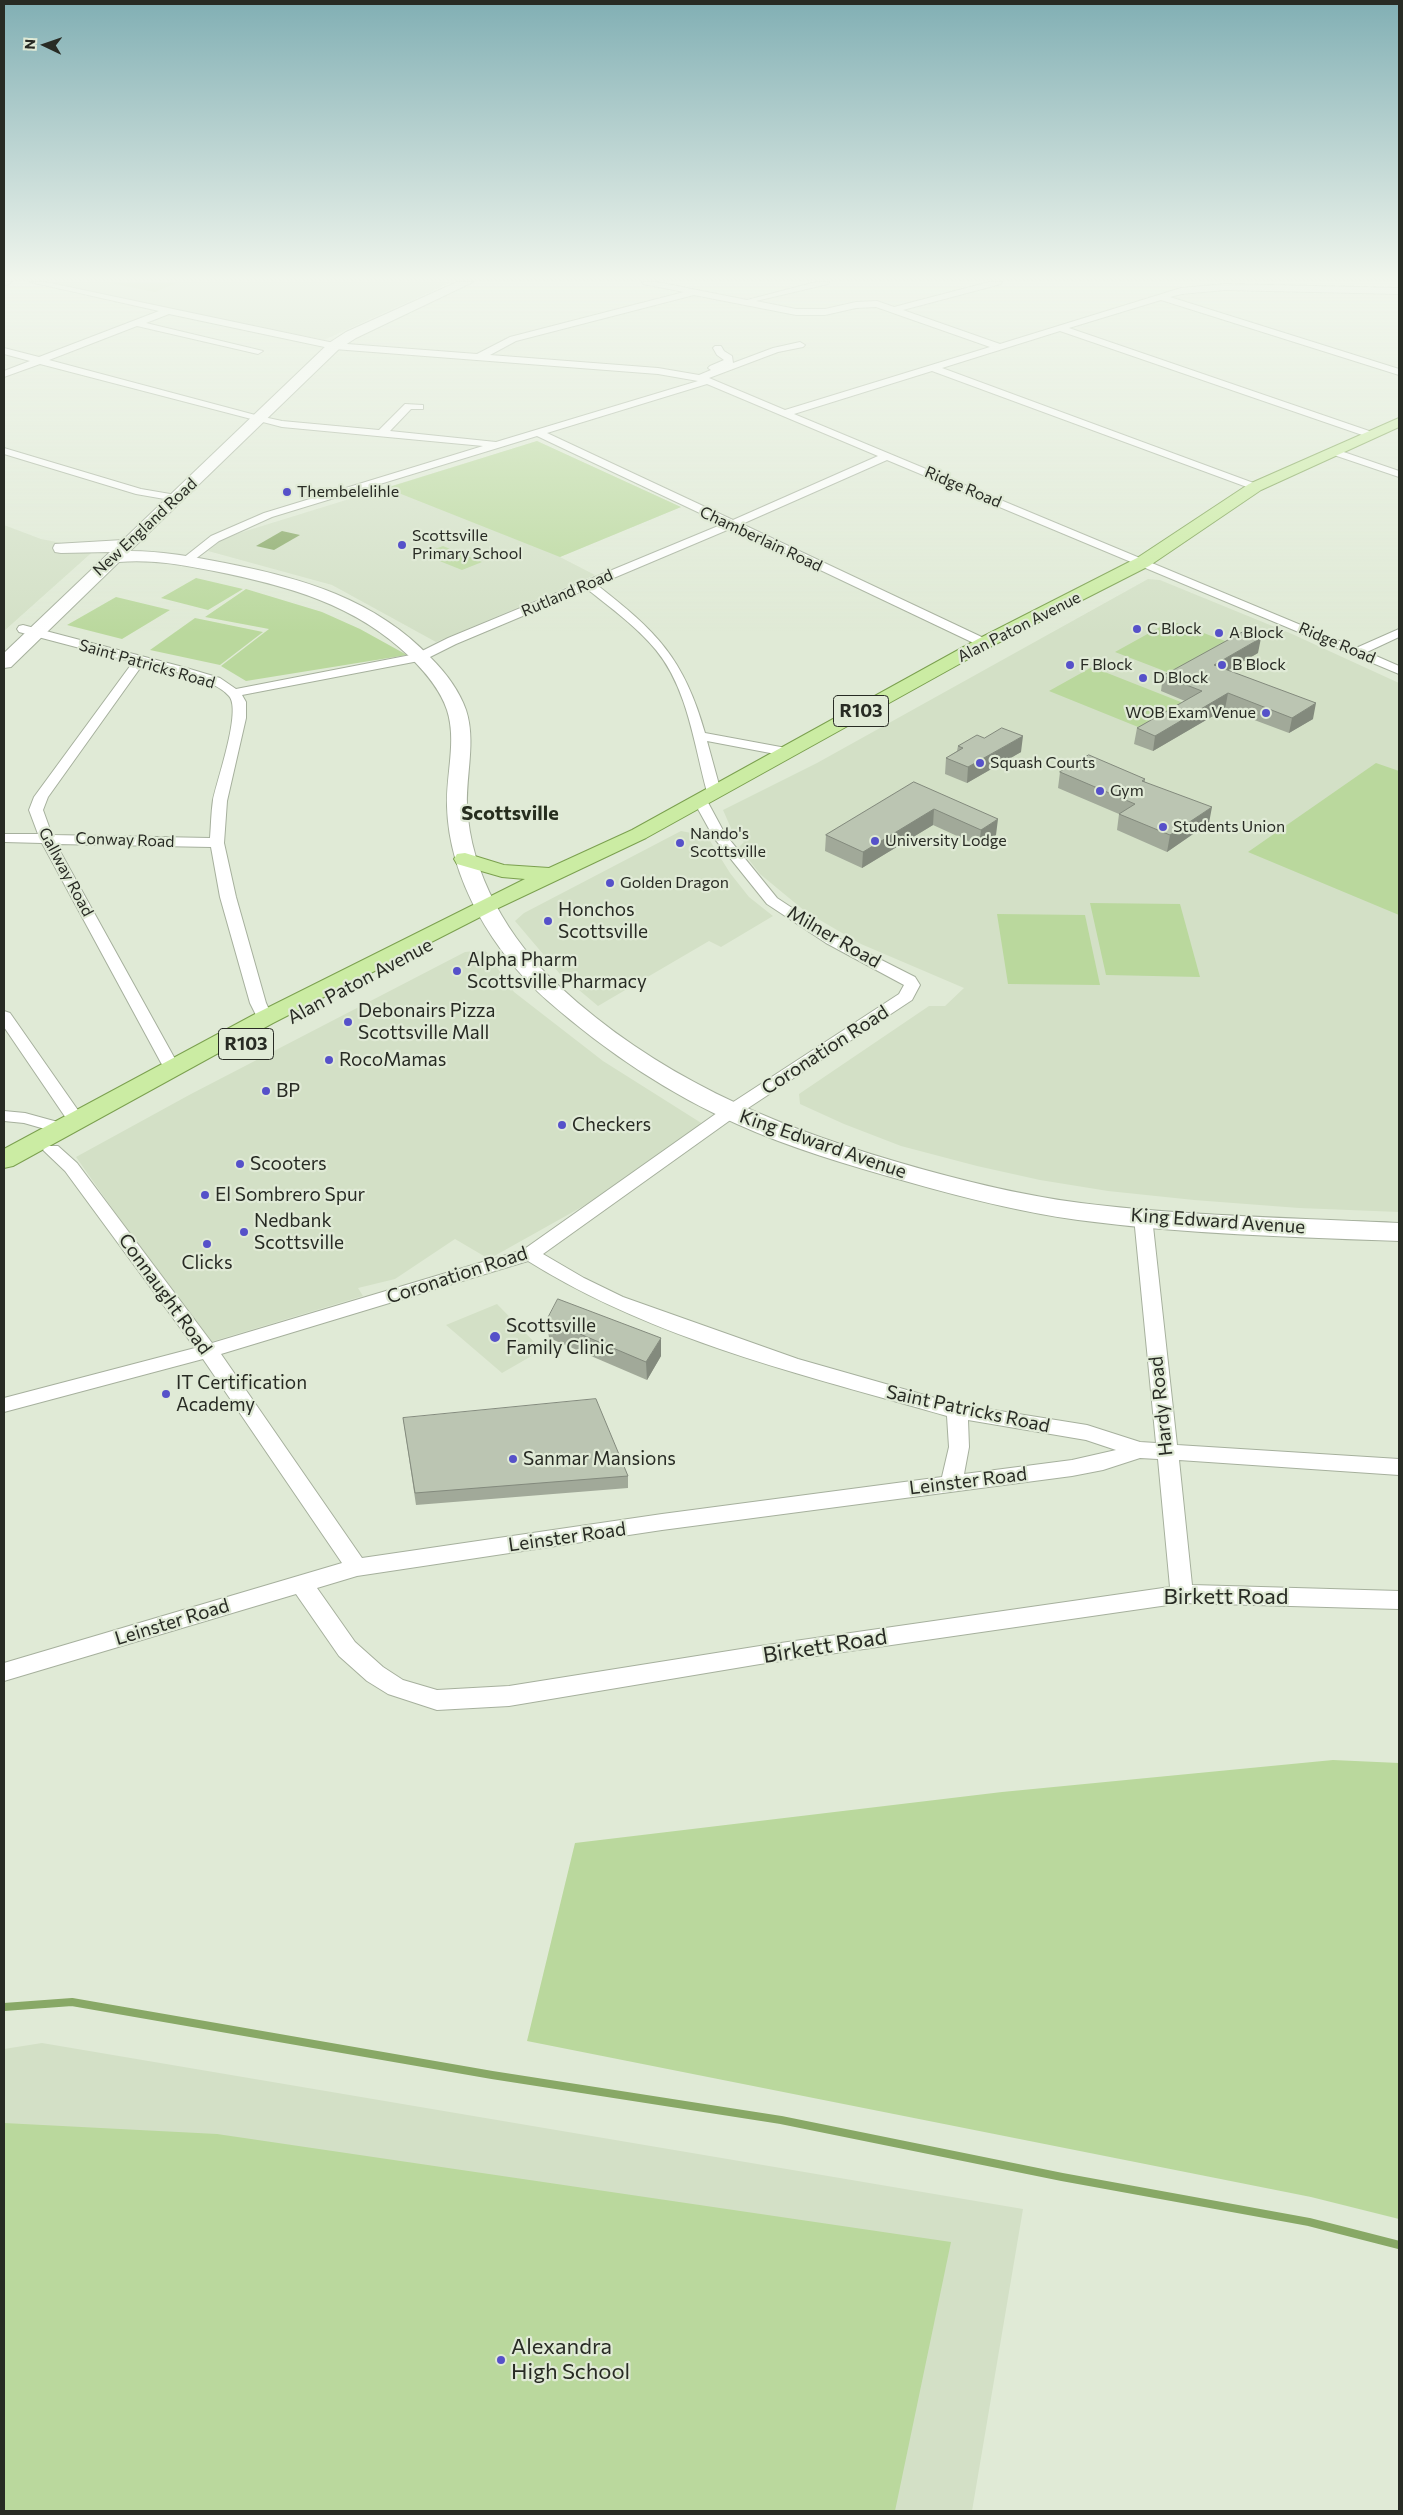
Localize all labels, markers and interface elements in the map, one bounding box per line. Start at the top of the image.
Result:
north arrow [20,20,70,70]
text: N [21,39,38,50]
street label: Ridge Road [922,462,1004,512]
street label: New England Road [89,474,201,580]
place label: Thembelelihle [297,482,399,502]
marker: Thembelelihle [281,486,293,498]
street label: Chamberlain Road [697,502,825,576]
place label: Scottsville Primary School [412,526,522,564]
marker: Scottsville Primary School [396,539,408,551]
street label: Rutland Road [518,565,616,621]
street label: Alan Paton Avenue [954,588,1084,666]
street label: Ridge Road [1296,618,1378,668]
place label: C Block [1147,619,1202,639]
marker: C Block [1131,623,1143,635]
place label: A Block [1229,623,1284,643]
marker: A Block [1213,627,1225,639]
street label: Saint Patricks Road [77,635,217,693]
place label: F Block [1080,655,1133,675]
place label: B Block [1232,655,1286,675]
marker: F Block [1064,659,1076,671]
marker: B Block [1216,659,1228,671]
place label: D Block [1153,668,1208,688]
marker: D Block [1137,672,1149,684]
road number: R103 [834,696,888,726]
place label: WOB Exam Venue [1125,703,1256,723]
marker: WOB Exam Venue [1260,707,1272,719]
place label: Squash Courts [990,753,1095,773]
marker: Squash Courts [974,757,986,769]
place label: Gym [1110,781,1144,801]
marker: Gym [1094,785,1106,797]
district label: Scottsville [461,801,559,825]
place label: Students Union [1173,817,1285,837]
marker: Students Union [1157,821,1169,833]
street label: Gallway Road [35,824,97,920]
place label: Nando's Scottsville [690,824,766,862]
street label: Conway Road [75,829,175,851]
place label: University Lodge [885,831,1007,851]
marker: University Lodge [869,835,881,847]
marker: Nando's Scottsville [674,837,686,849]
place label: Golden Dragon [620,873,729,893]
marker: Golden Dragon [604,877,616,889]
place label: Honchos Scottsville [558,899,648,943]
street label: Milner Road [783,901,885,973]
marker: Honchos Scottsville [542,915,554,927]
street label: Alan Paton Avenue [284,933,436,1029]
place label: Alpha Pharm Scottsville Pharmacy [467,949,647,993]
marker: Alpha Pharm Scottsville Pharmacy [451,965,463,977]
place label: Debonairs Pizza Scottsville Mall [358,1000,495,1044]
street label: Coronation Road [757,1000,893,1100]
marker: Debonairs Pizza Scottsville Mall [342,1016,354,1028]
road number: R103 [218,1028,274,1060]
place label: RocoMamas [339,1049,446,1071]
marker: RocoMamas [323,1054,335,1066]
place label: BP [276,1080,300,1102]
marker: BP [260,1085,272,1097]
street label: King Edward Avenue [737,1105,909,1183]
place label: Checkers [572,1114,651,1136]
marker: Checkers [556,1119,568,1131]
place label: Scooters [250,1153,327,1175]
marker: Scooters [234,1158,246,1170]
place label: El Sombrero Spur [215,1184,365,1206]
marker: El Sombrero Spur [199,1189,211,1201]
street label: King Edward Avenue [1130,1204,1306,1238]
place label: Nedbank Scottsville [254,1210,344,1254]
marker: Nedbank Scottsville [238,1226,250,1238]
street label: Connaught Road [114,1229,216,1359]
marker: Clicks [201,1238,213,1250]
street label: Coronation Road [384,1241,530,1309]
place label: Clicks [181,1252,233,1274]
place label: Scottsville Family Clinic [506,1315,614,1359]
marker: Scottsville Family Clinic [488,1330,502,1344]
street label: Hardy Road [1144,1355,1178,1457]
place label: IT Certification Academy [176,1372,307,1416]
street label: Saint Patricks Road [884,1381,1052,1437]
marker: IT Certification Academy [160,1388,172,1400]
place label: Sanmar Mansions [523,1448,676,1470]
marker: Sanmar Mansions [507,1453,519,1465]
street label: Leinster Road [908,1462,1028,1500]
street label: Leinster Road [507,1517,627,1557]
street label: Birkett Road [1163,1584,1289,1610]
street label: Leinster Road [112,1594,232,1650]
street label: Birkett Road [761,1623,889,1669]
place label: Alexandra High School [511,2334,630,2386]
marker: Alexandra High School [495,2354,507,2366]

